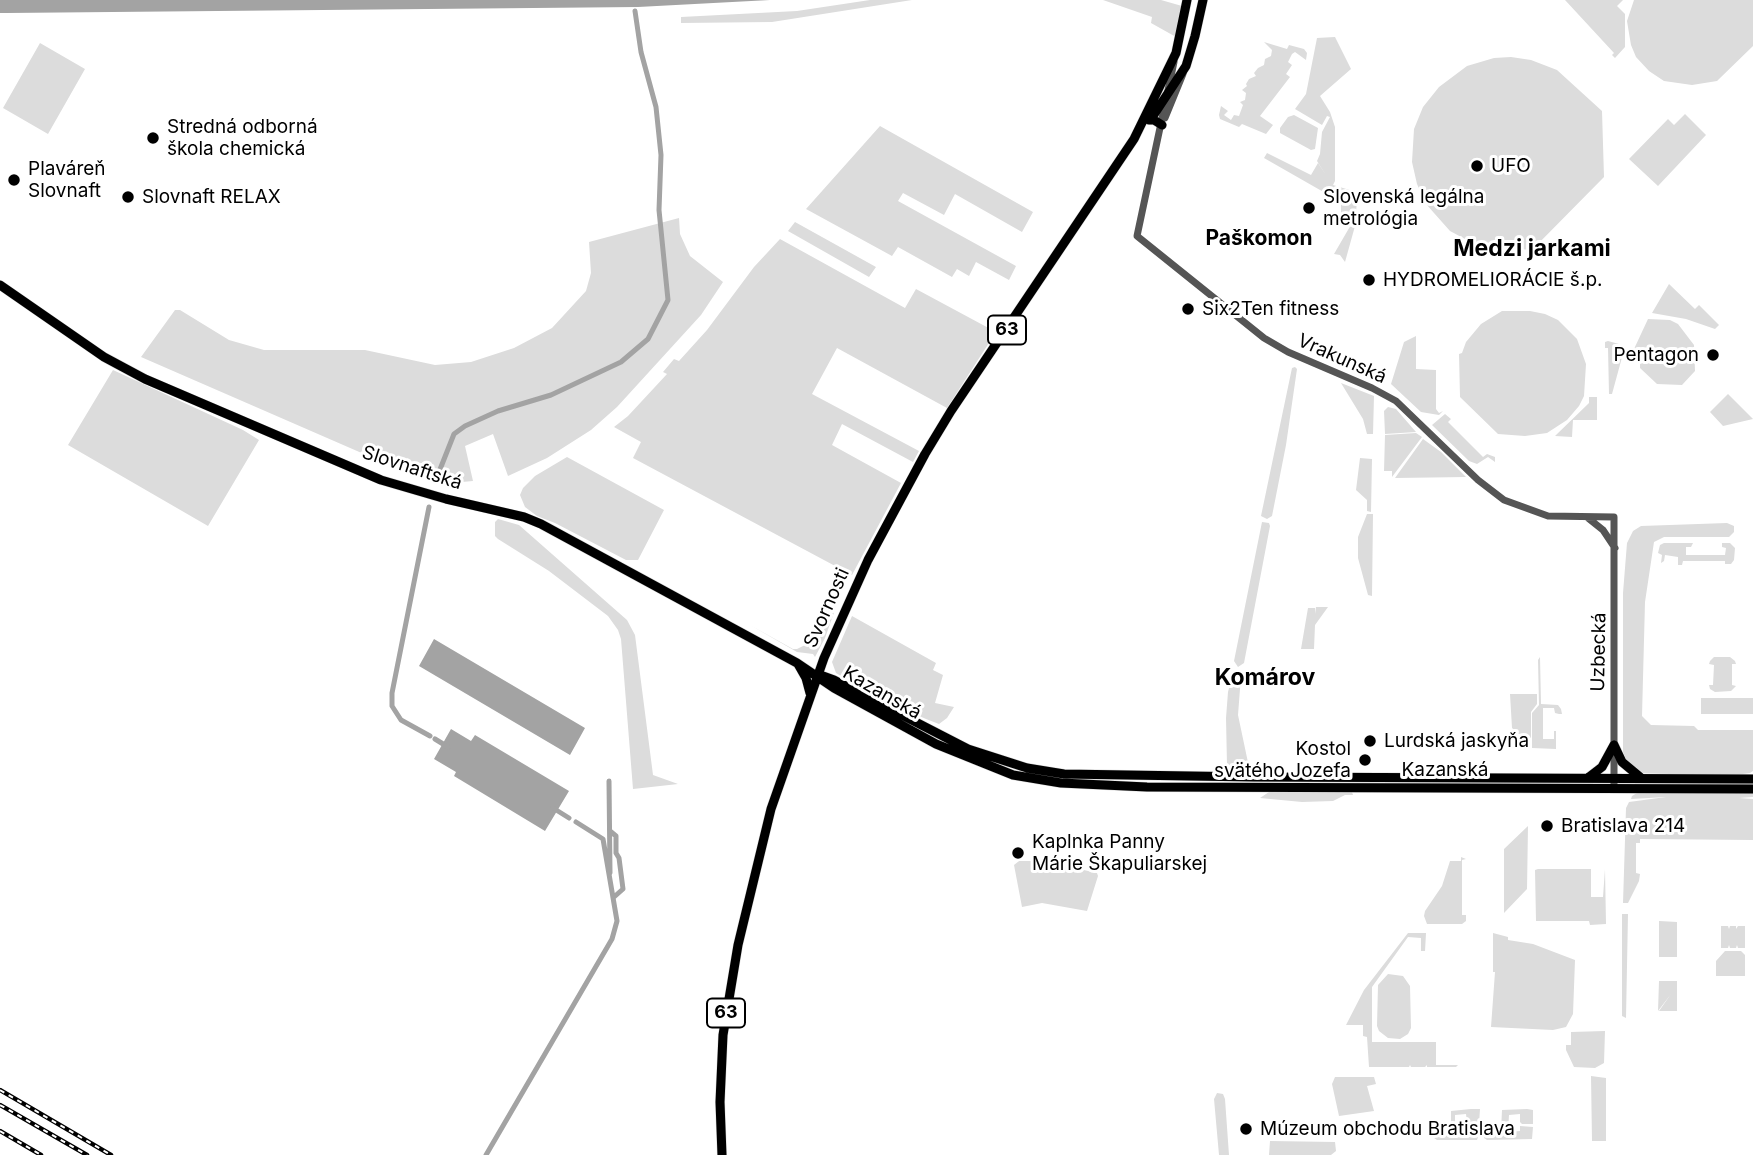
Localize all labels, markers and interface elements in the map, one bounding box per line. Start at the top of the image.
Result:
place label: Stredná odborná škola chemická [167,116,318,160]
marker: Stredná odborná škola chemická [145,130,161,146]
place label: UFO [1491,155,1531,177]
place label: Plaváreň Slovnaft [28,158,106,202]
marker: UFO [1469,158,1485,174]
marker: Plaváreň Slovnaft [6,172,22,188]
place label: Slovnaft RELAX [142,186,281,208]
place label: Slovenská legálna metrológia [1323,186,1484,230]
marker: Slovnaft RELAX [120,189,136,205]
marker: Slovenská legálna metrológia [1301,200,1317,216]
district label: Paškomon [1206,226,1312,252]
district label: Medzi jarkami [1453,235,1611,263]
place label: HYDROMELIORÁCIE š.p. [1383,269,1602,291]
marker: HYDROMELIORÁCIE š.p. [1361,272,1377,288]
place label: Six2Ten fitness [1202,298,1339,320]
marker: Six2Ten fitness [1180,301,1196,317]
road number: 63 [988,316,1026,344]
street label: Vrakunská [1294,329,1390,389]
place label: Pentagon [1613,344,1699,366]
marker: Pentagon [1705,347,1721,363]
street label: Slovnaftská [359,441,465,495]
street label: Svornosti [799,565,855,651]
street label: Uzbecká [1587,612,1611,692]
street label: Kazanská [839,661,925,725]
district label: Komárov [1215,664,1315,692]
place label: Lurdská jaskyňa [1384,730,1529,752]
marker: Lurdská jaskyňa [1362,733,1378,749]
place label: Kostol svätého Jozefa [1214,738,1351,782]
marker: Kostol svätého Jozefa [1357,752,1373,768]
street label: Kazanská [1402,759,1488,781]
place label: Bratislava 214 [1561,815,1685,837]
marker: Bratislava 214 [1539,818,1555,834]
place label: Kaplnka Panny Márie Škapuliarskej [1032,831,1207,875]
marker: Kaplnka Panny Márie Škapuliarskej [1010,845,1026,861]
road number: 63 [707,998,745,1028]
place label: Múzeum obchodu Bratislava [1260,1118,1515,1140]
marker: Múzeum obchodu Bratislava [1238,1121,1254,1137]

